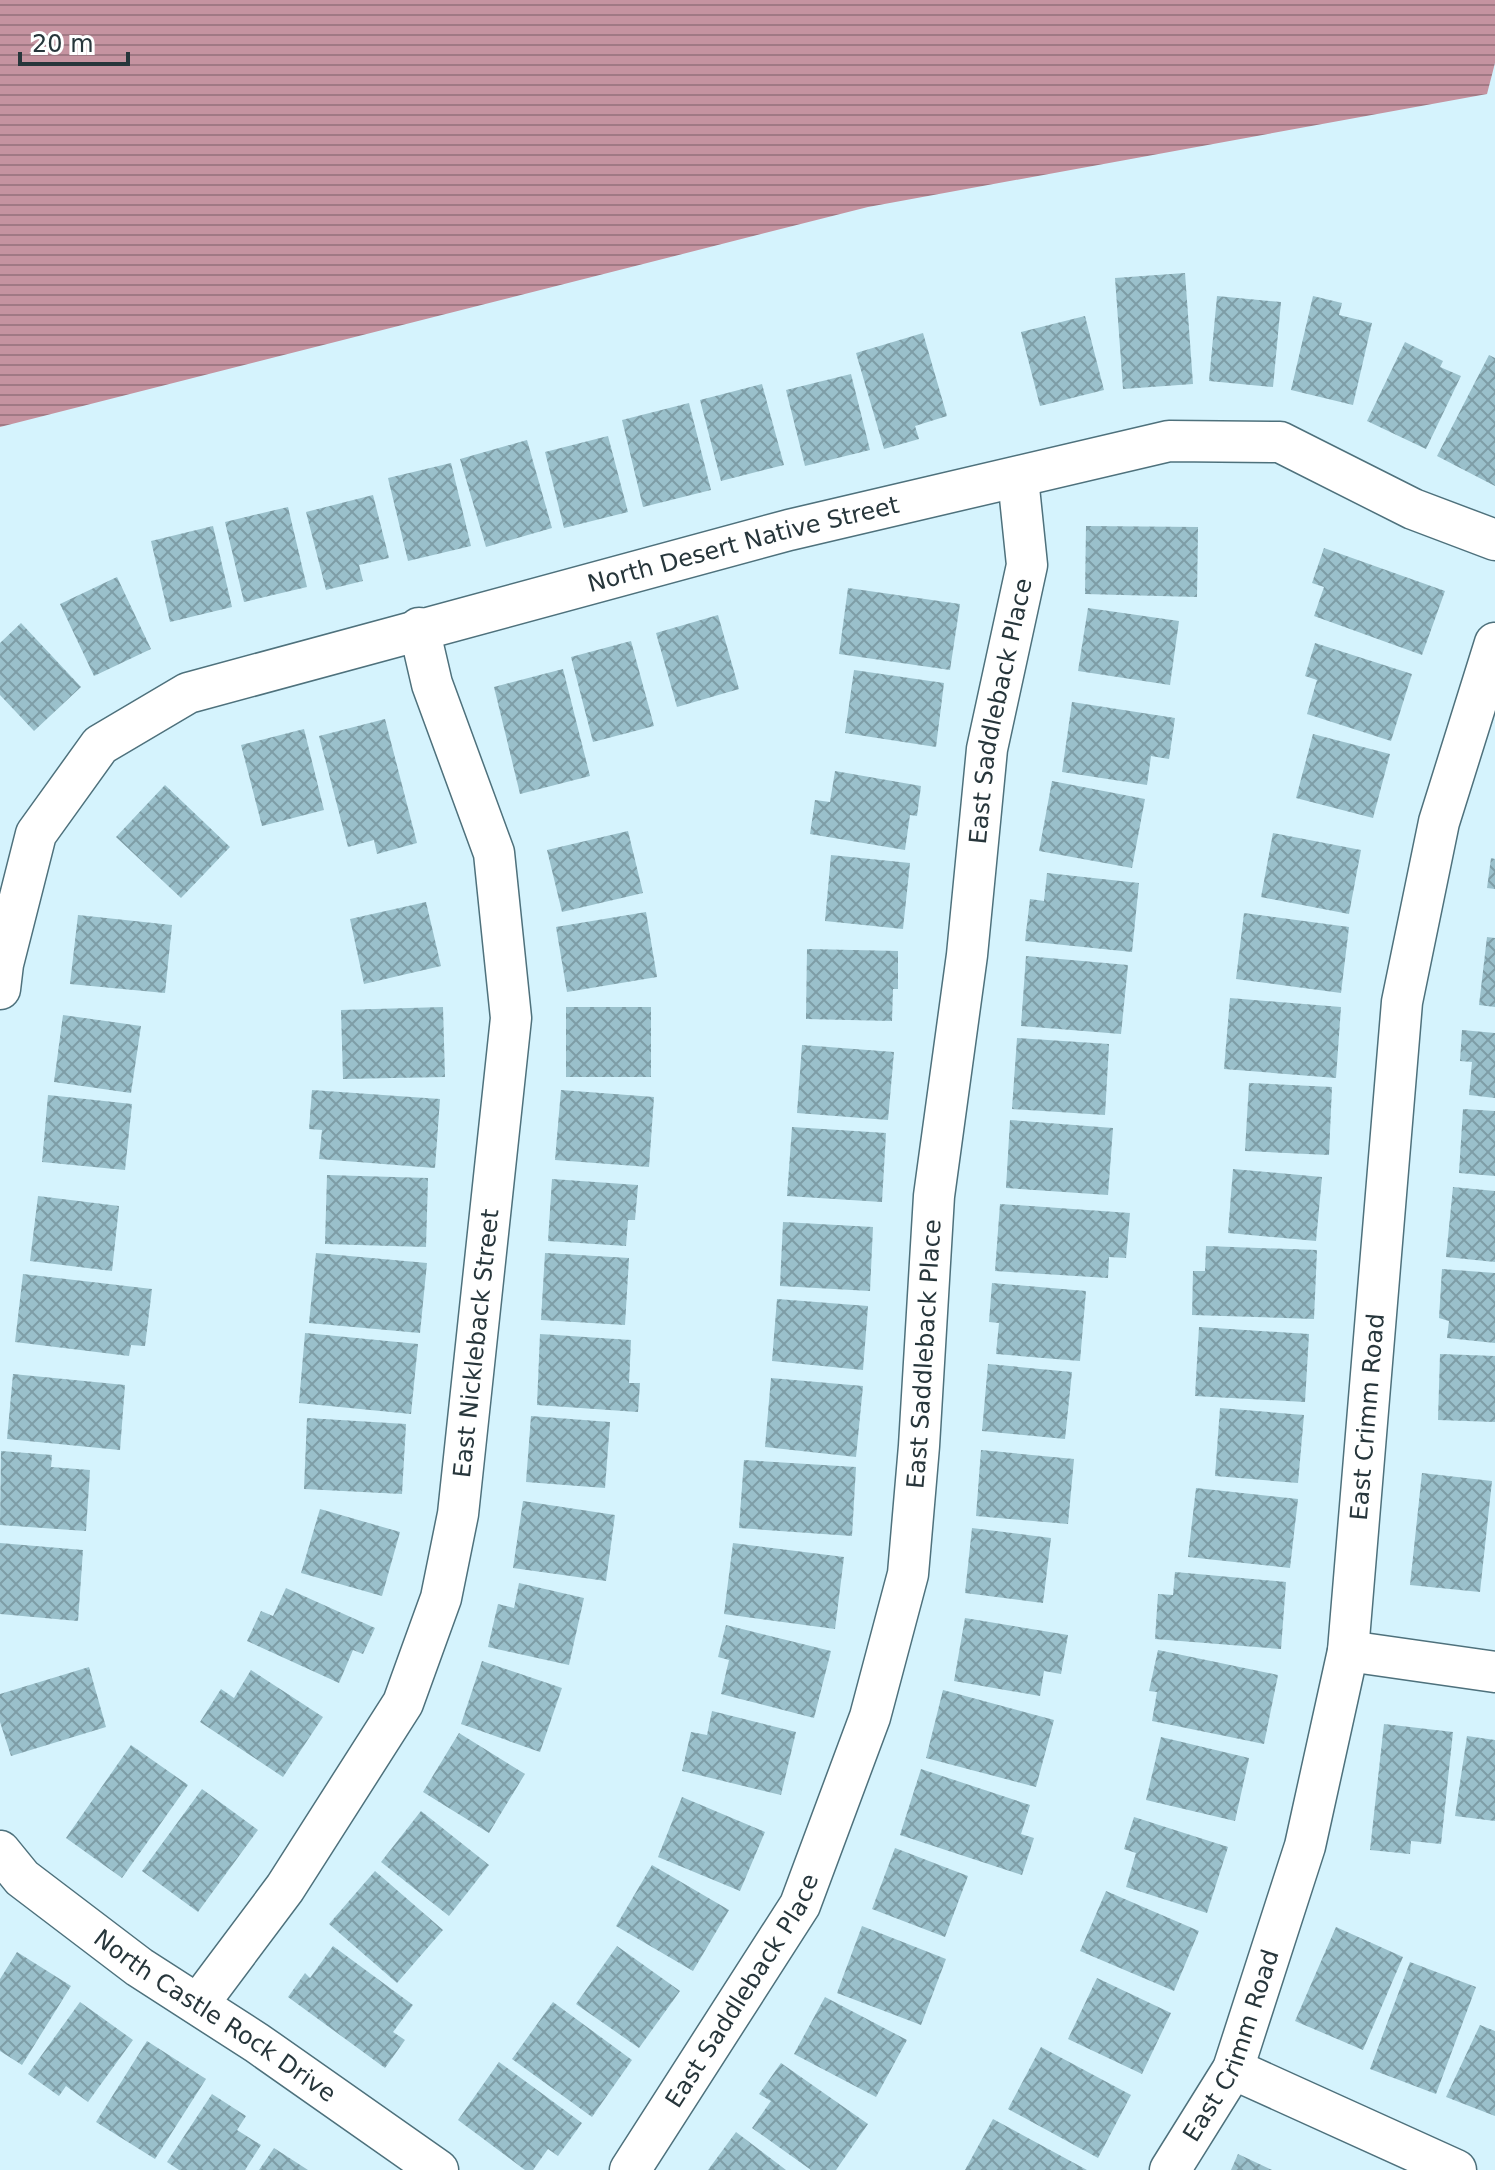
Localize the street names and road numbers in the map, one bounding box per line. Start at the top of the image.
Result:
street label: North Desert Native Street [584,491,902,598]
street label: East Saddleback Place [964,576,1038,845]
street label: East Nickleback Street [448,1207,505,1479]
street label: East Saddleback Place [901,1219,947,1490]
street label: East Crimm Road [1345,1312,1390,1521]
street label: East Saddleback Place [660,1870,824,2113]
street label: North Castle Rock Drive [88,1924,341,2108]
street label: East Crimm Road [1177,1946,1285,2147]

